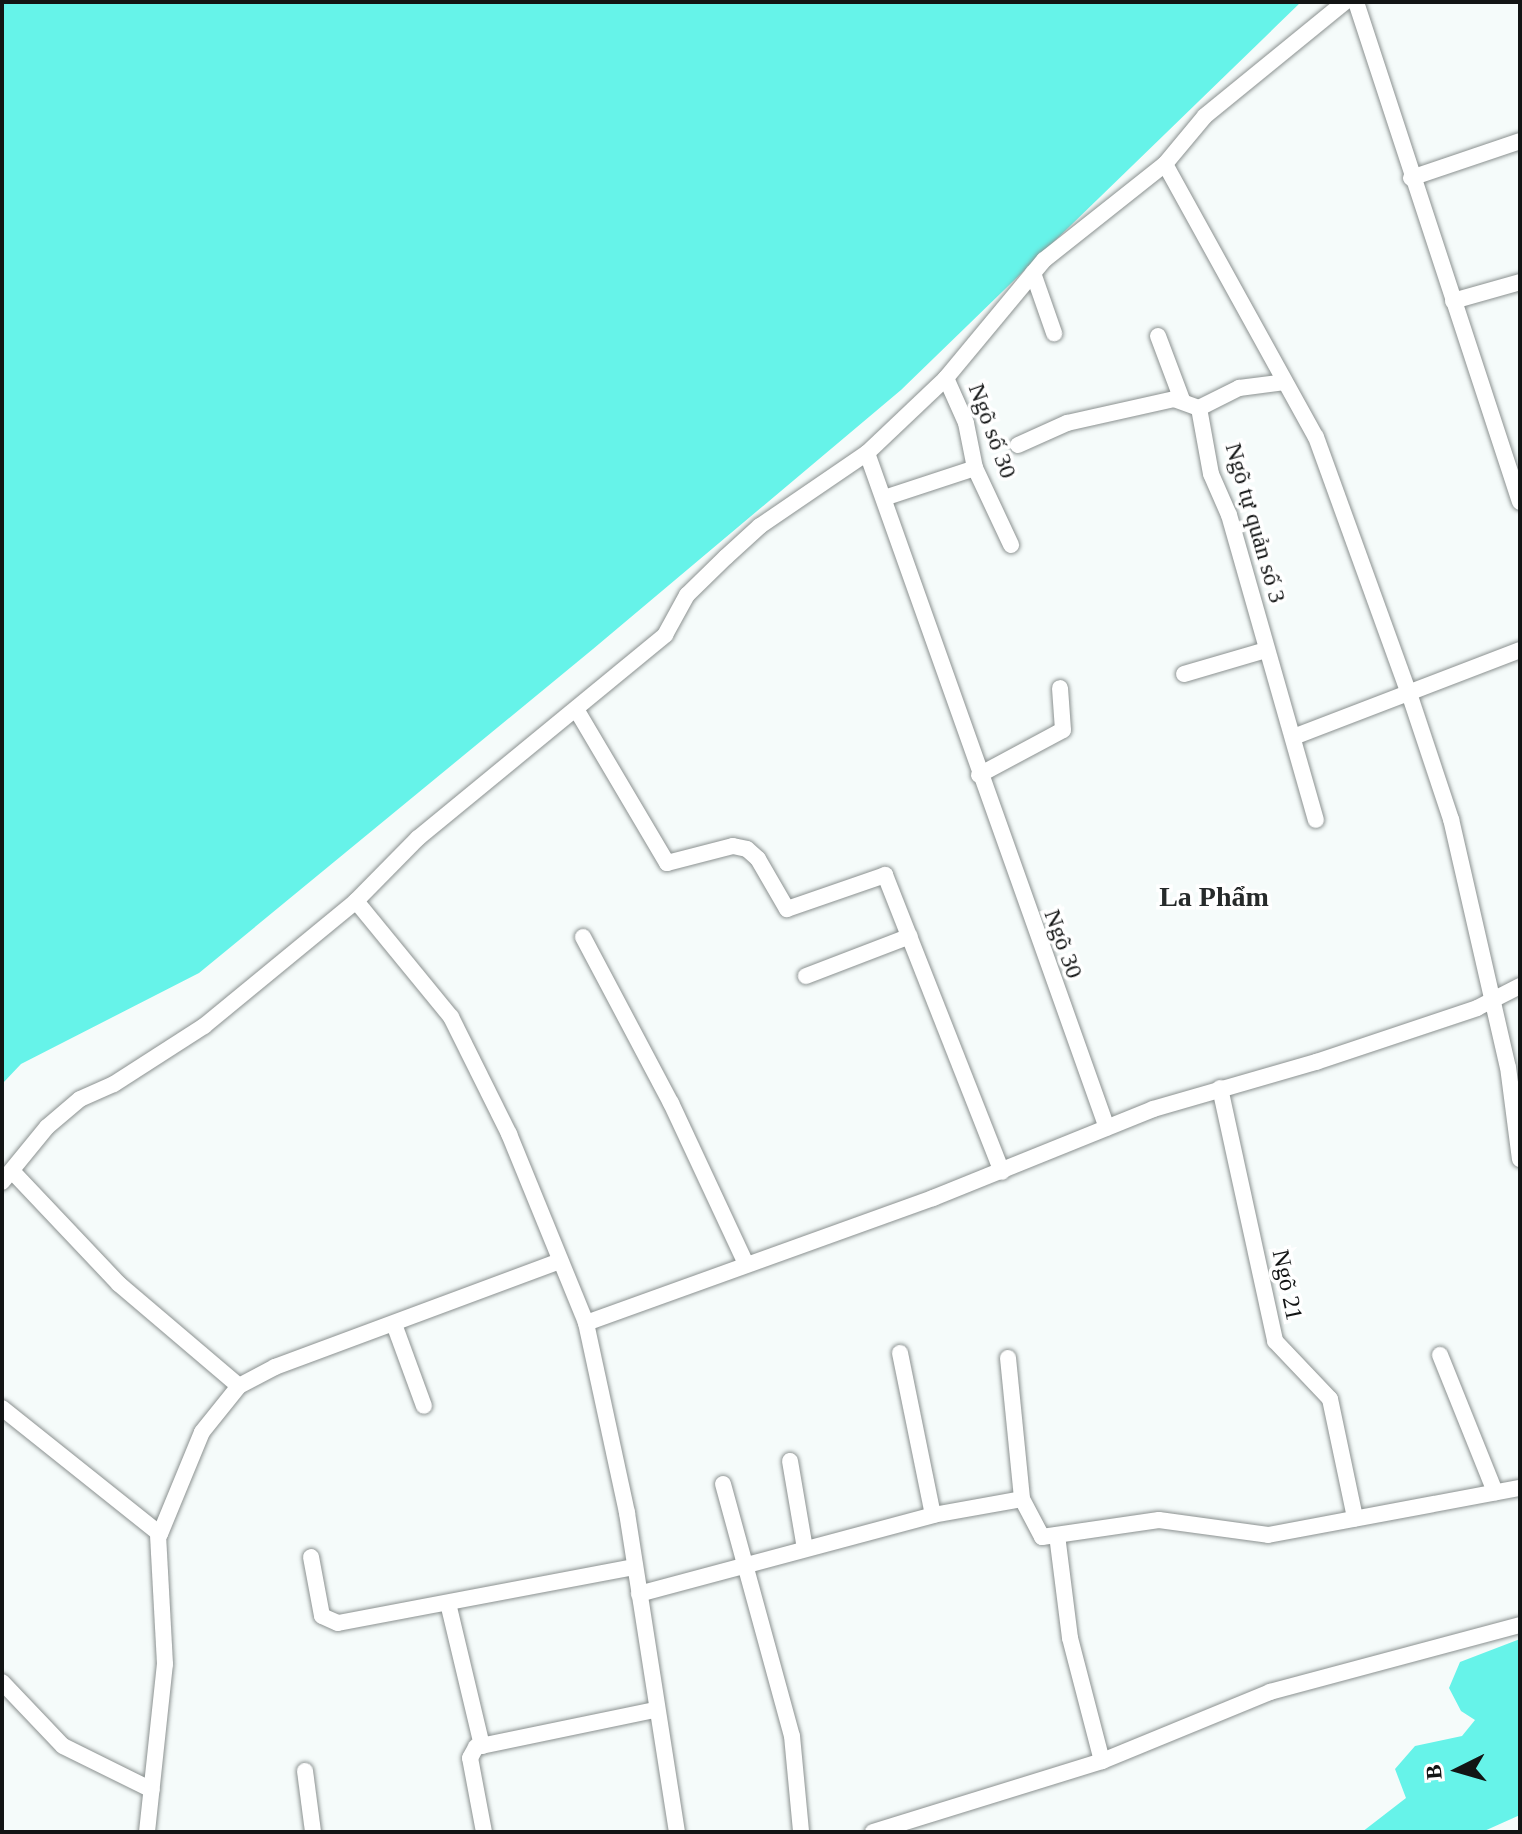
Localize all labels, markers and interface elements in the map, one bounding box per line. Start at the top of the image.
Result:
street label: Ngõ số 30 [962,380,1022,482]
street label: Ngõ tự quản số 3 [1218,440,1292,606]
district label: La Phẩm [1159,880,1269,914]
street label: Ngõ 30 [1037,906,1089,982]
street label: Ngõ 21 [1265,1247,1309,1323]
north arrow [1418,1730,1498,1810]
text: B [1421,1764,1447,1781]

